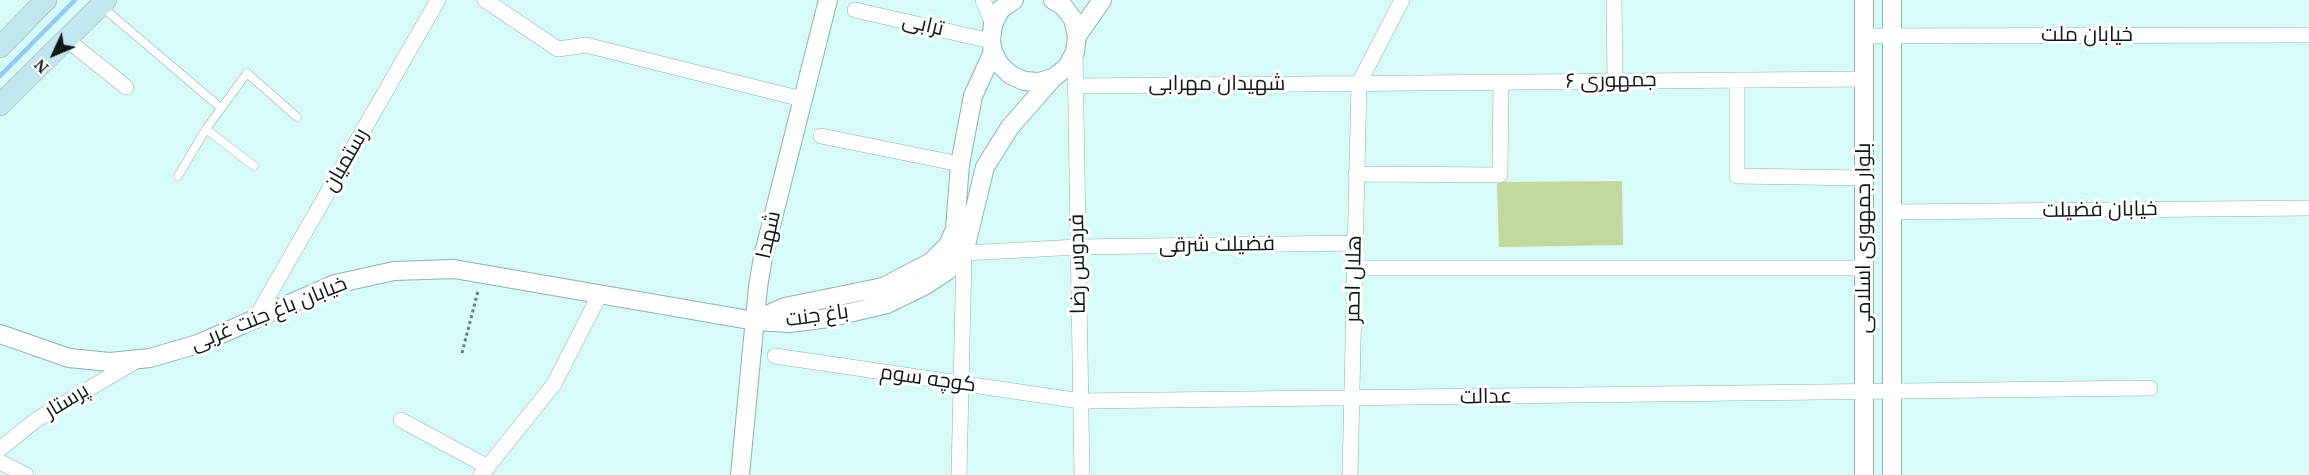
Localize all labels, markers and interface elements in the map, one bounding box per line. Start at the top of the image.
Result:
street label: ترابی [900,8,946,42]
street label: خیابان ملت [2041,22,2133,48]
north arrow [24,24,84,84]
text: N [29,55,53,79]
street label: جمهوری ۶ [1565,68,1657,94]
street label: شهیدان مهرابی [1149,71,1285,97]
street label: رستمیان [318,124,374,196]
street label: بلوار جمهوری اسلامی [1851,143,1877,333]
street label: خیابان فضیلت [2042,196,2158,224]
street label: شهدا [751,209,787,261]
street label: فردوس رضا [1065,214,1091,314]
street label: فضیلت شرقی [1159,231,1275,259]
street label: هلال احمر [1341,235,1367,323]
street label: خیابان باغ جنت غربی [187,271,351,357]
street label: باغ جنت [784,299,850,333]
street label: کوچه سوم [878,360,978,398]
street label: پرستار [40,378,94,424]
street label: عدالت [1460,384,1512,410]

